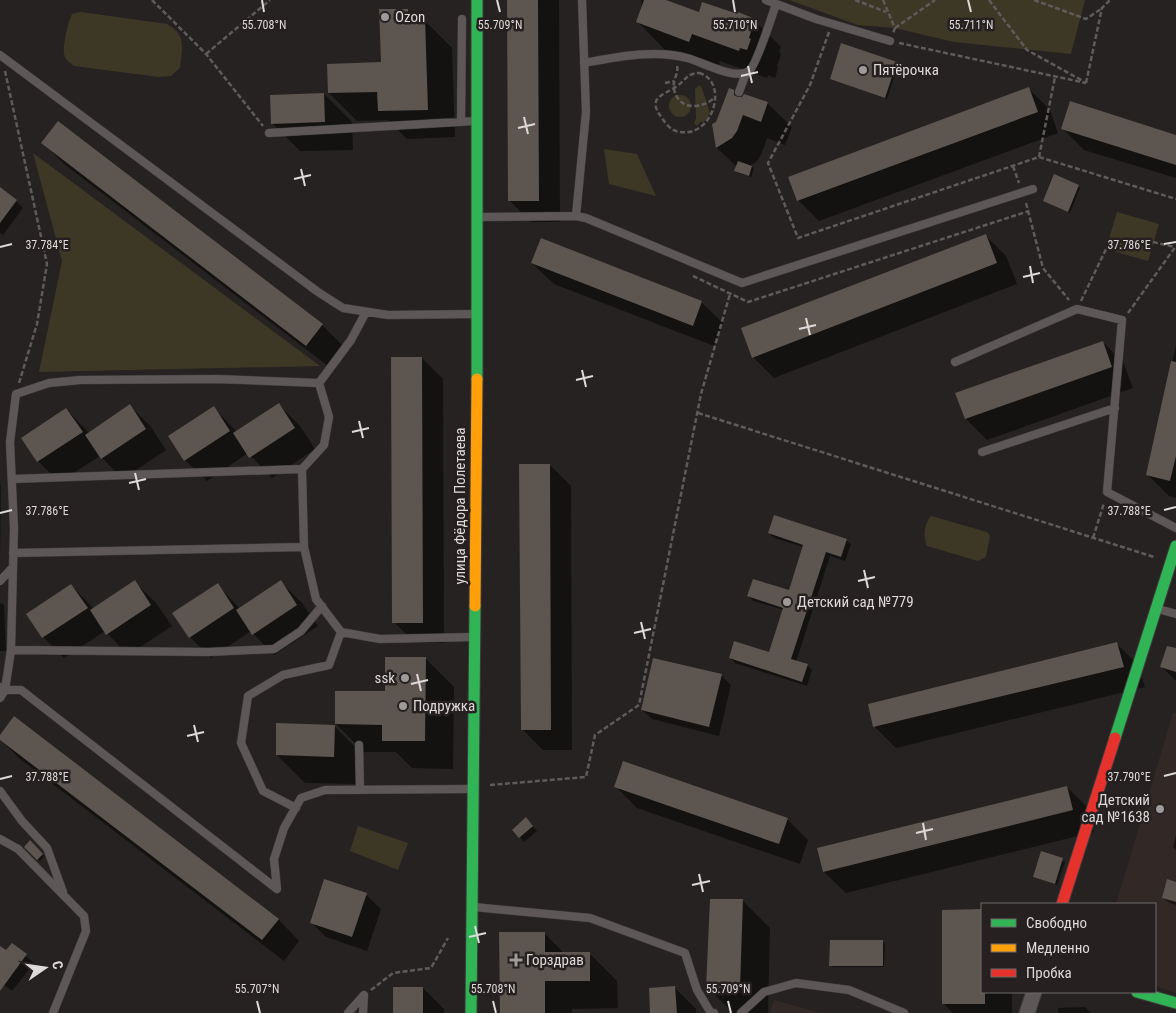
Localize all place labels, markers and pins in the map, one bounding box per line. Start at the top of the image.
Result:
place label: Ozon [395,8,425,26]
marker: Ozon [379,11,391,23]
place label: Пятёрочка [873,61,939,79]
marker: Пятёрочка [857,64,869,76]
place label: Детский сад №779 [797,593,914,611]
marker: Детский сад №779 [781,596,793,608]
place label: ssk [375,669,395,687]
marker: ssk [399,672,411,684]
place label: Подружка [413,697,475,715]
marker: Подружка [397,700,409,712]
place label: Детский сад №1638 [1081,791,1150,826]
marker: Детский сад №1638 [1154,803,1166,815]
place label: Горздрав [526,951,584,969]
marker: Горздрав [510,954,522,966]

